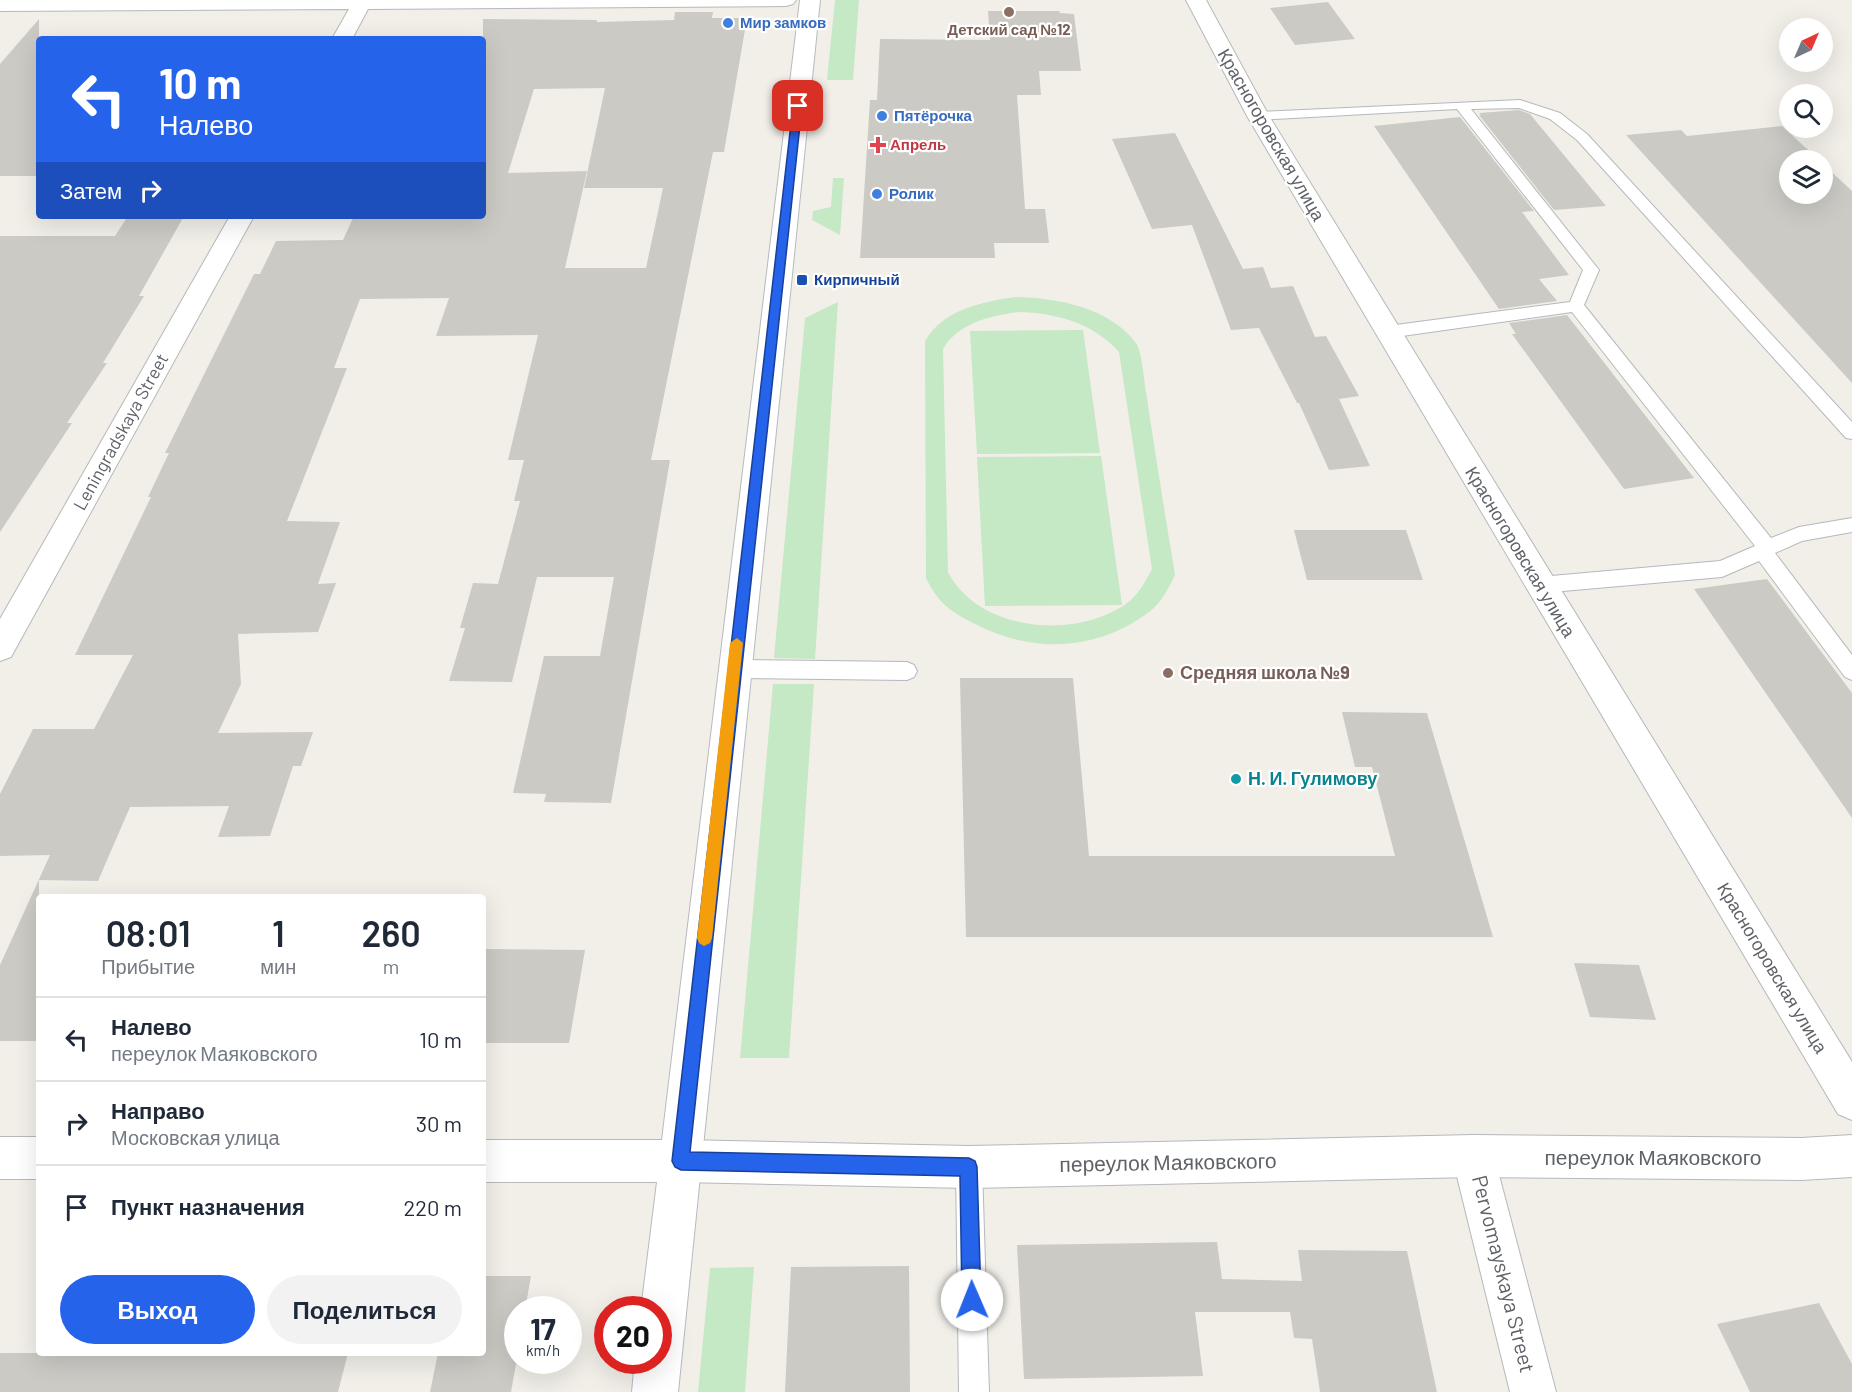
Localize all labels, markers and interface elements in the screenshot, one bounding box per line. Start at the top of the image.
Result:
marker: Детский сад №12 [1002,5,1016,19]
place label: Мир замков [740,13,826,31]
marker: Мир замков [721,16,735,30]
north arrow [1779,18,1833,72]
map controls [1779,18,1833,204]
place label: Детский сад №12 [947,20,1071,38]
street label: Красногоровская улица [1214,45,1331,225]
text: 10 m [159,57,241,107]
icon: left [60,60,138,138]
pin [772,80,823,131]
button: search [1779,84,1833,138]
icon: arrive [781,89,814,122]
place label: Пятёрочка [894,106,972,124]
text: Налево [159,108,253,140]
marker: Пятёрочка [875,109,889,123]
place label: Апрель [890,135,946,153]
marker: Апрель [871,138,885,152]
button: layers [1779,150,1833,204]
icon: right [134,174,167,207]
text: Затем [60,177,122,203]
place label: Ролик [889,184,934,202]
marker: Ролик [870,187,884,201]
place label: Кирпичный [814,270,900,288]
marker: Кирпичный [795,273,809,287]
street label: Leningradskaya Street [68,349,172,514]
street label: Красногоровская улица [1461,462,1581,642]
place label: Средняя школа №9 [1180,661,1350,683]
marker: Средняя школа №9 [1161,666,1175,680]
place label: Н. И. Гулимову [1248,767,1377,789]
marker: Н. И. Гулимову [1229,772,1243,786]
street label: Красногоровская улица [1713,878,1833,1058]
text: 08:01 [106,911,191,954]
text: 1 [272,911,285,954]
text: 260 [361,911,421,954]
text: Прибытие [101,954,195,978]
text: мин [260,954,296,978]
text: m [383,954,399,978]
text: Налево [111,1013,192,1039]
icon: left [60,1023,93,1056]
text: 10 m [419,1026,462,1052]
text: переулок Маяковского [111,1041,318,1065]
text: Направо [111,1097,205,1123]
icon: right [60,1107,93,1140]
text: 30 m [416,1110,462,1136]
text: Московская улица [111,1125,280,1149]
street label: переулок Маяковского [1544,1144,1762,1169]
street label: переулок Маяковского [1059,1147,1277,1176]
street label: Pervomayskaya Street [1468,1172,1541,1375]
icon: arrive [60,1191,93,1224]
text: Пункт назначения [111,1193,305,1219]
text: 220 m [403,1194,462,1220]
position arrow [940,1268,1004,1332]
button: Выход [60,1275,255,1344]
button: Поделиться [267,1275,462,1344]
speed limit sign: 20 [594,1296,672,1374]
text: 17 [530,1310,556,1346]
text: km/h [526,1341,560,1359]

